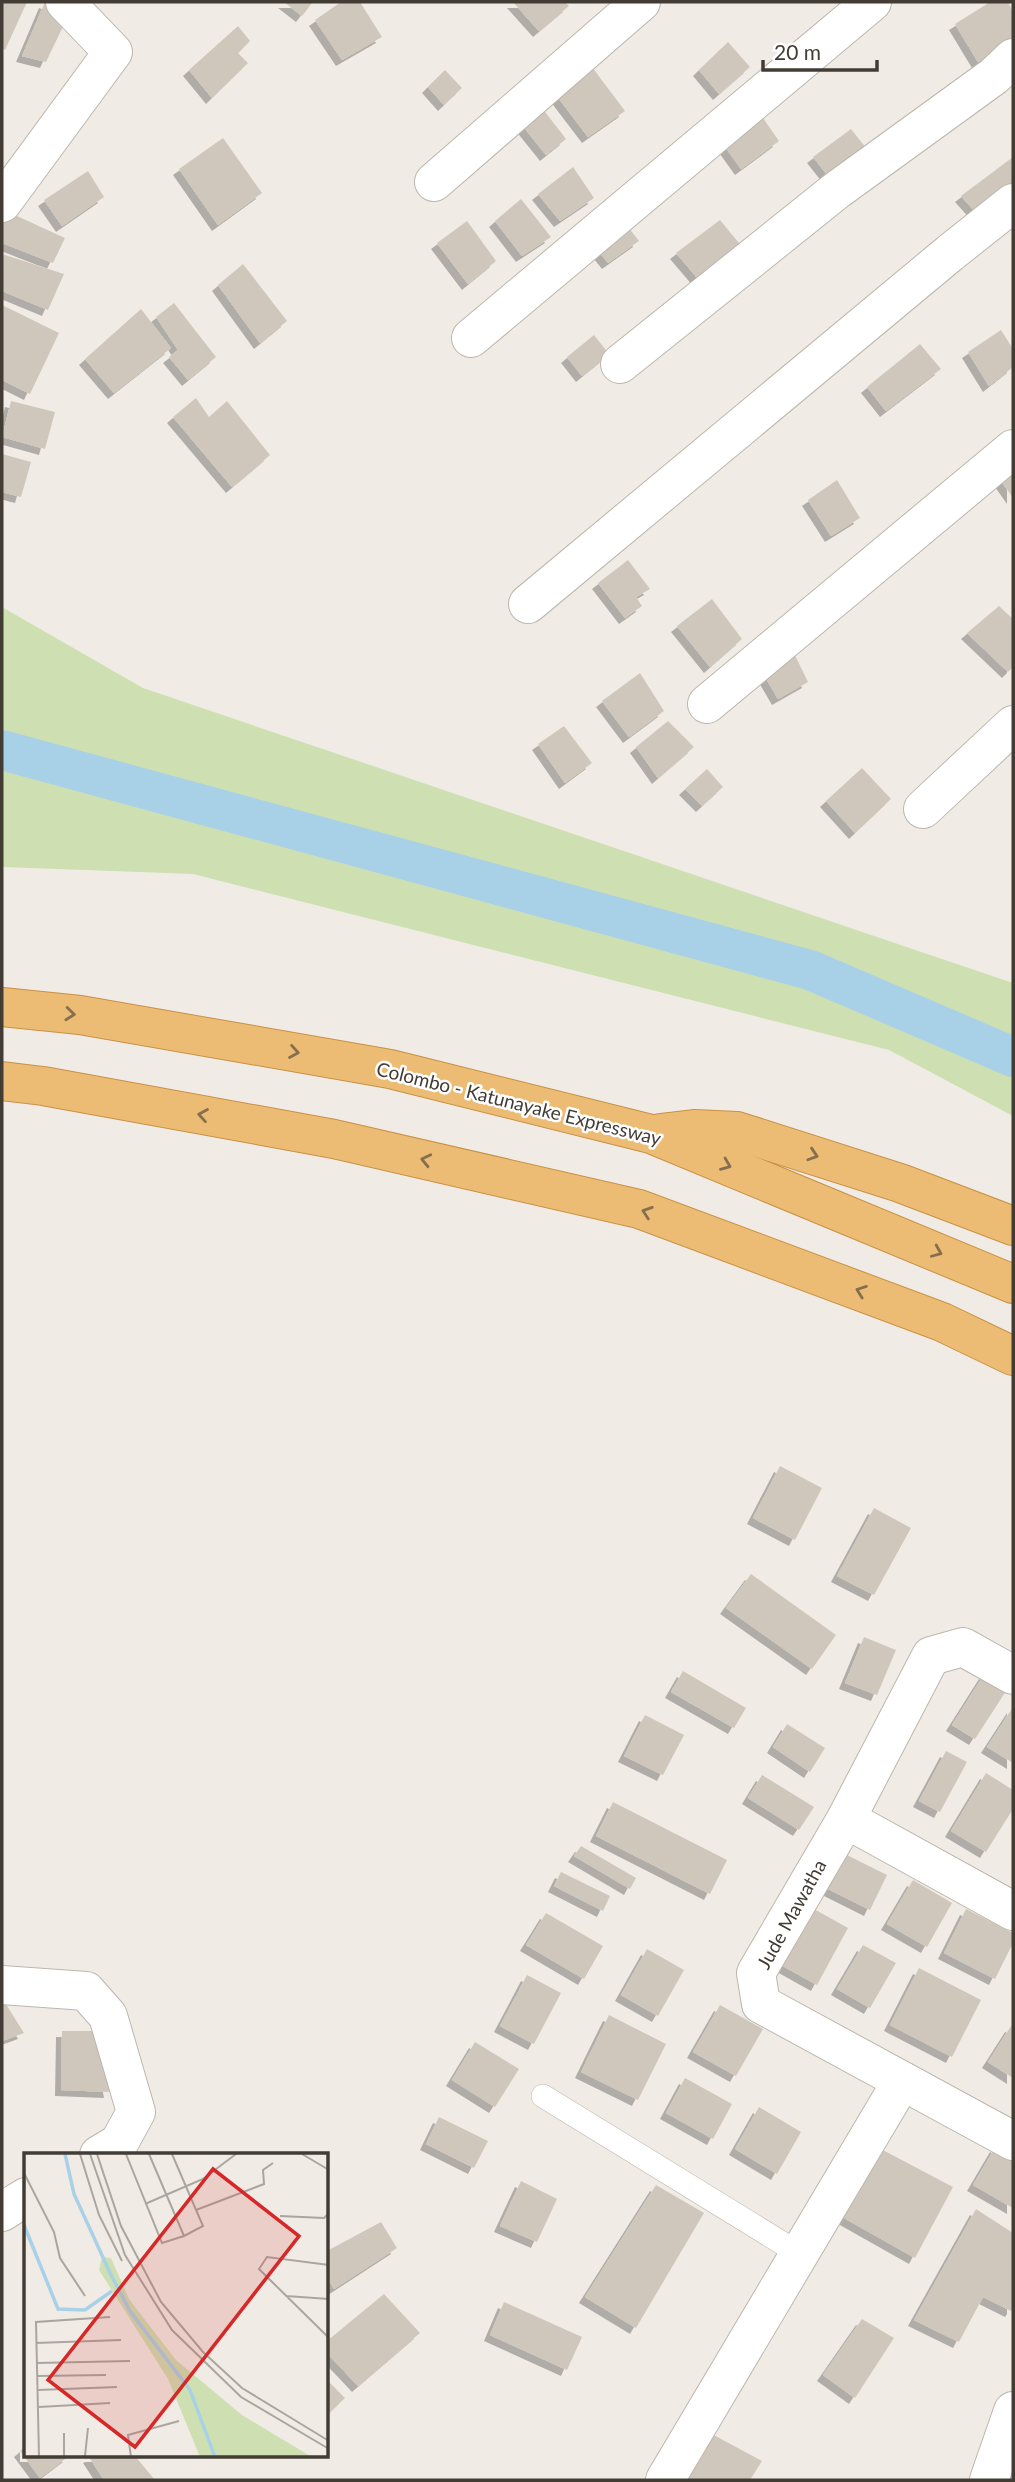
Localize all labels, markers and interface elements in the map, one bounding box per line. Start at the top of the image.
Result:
scale bar [763,28,877,72]
text: 20 m [774,39,821,64]
one-way arrow [64,1006,75,1021]
one-way arrow [288,1044,300,1059]
street label: Colombo - Katunayake Expressway [374,1056,664,1150]
one-way arrow [197,1108,209,1123]
one-way arrow [807,1147,819,1162]
one-way arrow [420,1154,432,1168]
one-way arrow [719,1157,732,1171]
one-way arrow [642,1206,654,1220]
one-way arrow [930,1243,942,1257]
one-way arrow [855,1286,867,1300]
street label: Jude Mawatha [751,1855,831,1973]
inset map [24,2153,329,2458]

